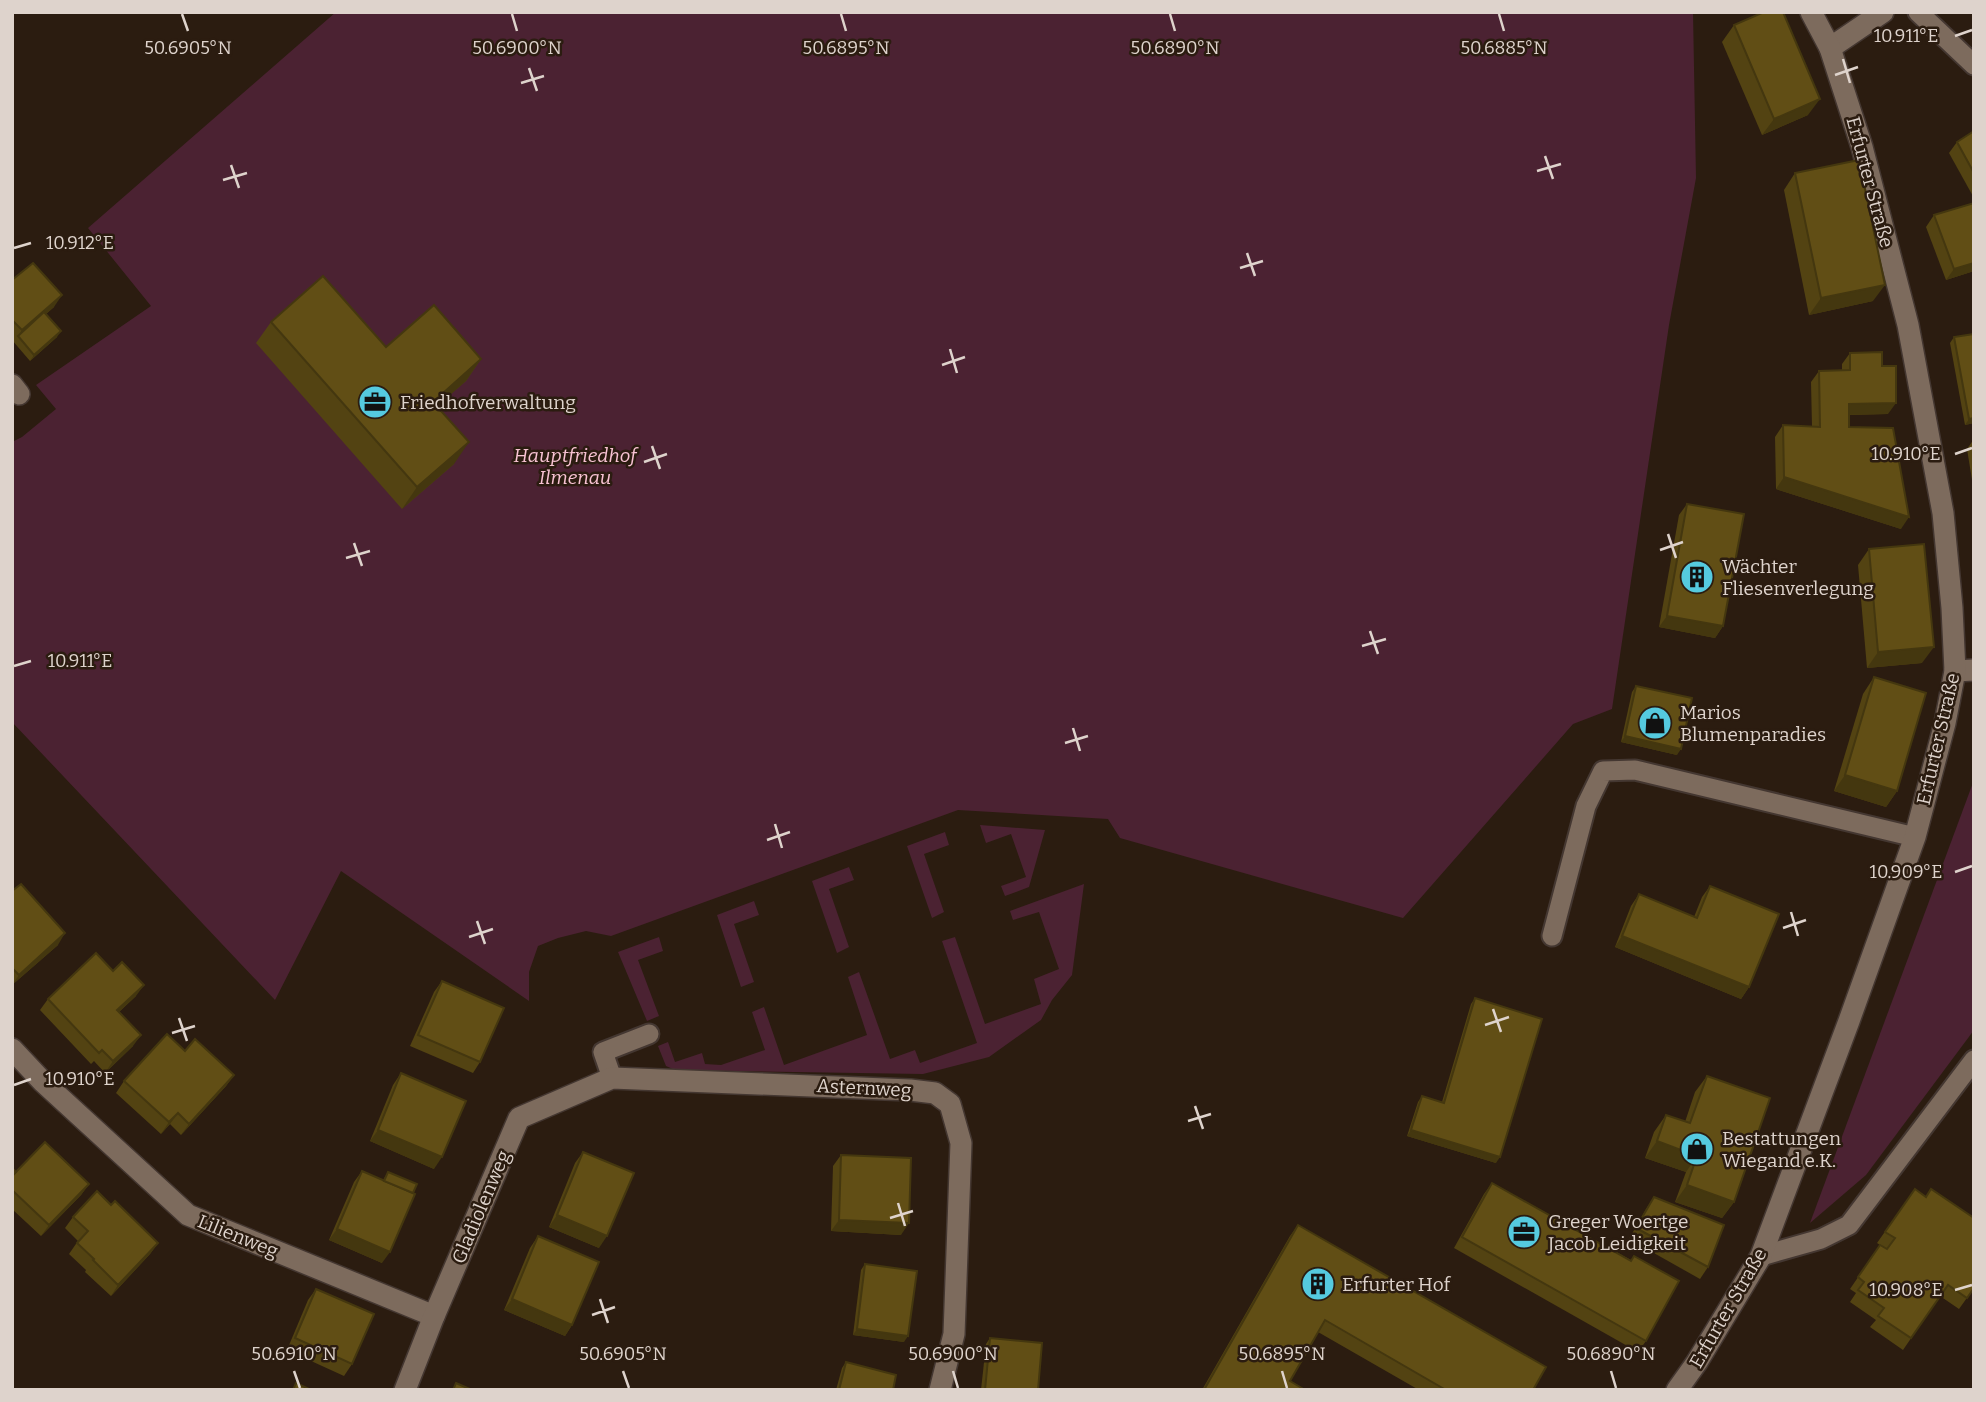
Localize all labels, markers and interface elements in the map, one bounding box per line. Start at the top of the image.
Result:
text: 10.911°E [1874,25,1938,47]
text: 50.6905°N [144,37,232,59]
text: 50.6900°N [472,37,562,59]
text: 50.6895°N [803,37,889,59]
text: 50.6890°N [1131,37,1219,59]
text: 50.6885°N [1460,37,1548,59]
street label: Erfurter Straße [1841,114,1899,250]
text: 10.912°E [46,232,114,254]
office icon: Friedhofverwaltung [356,383,394,421]
place label: Friedhofverwaltung [400,391,576,414]
text: 10.910°E [1871,443,1941,465]
park label: Hauptfriedhof Ilmenau [514,444,639,489]
place label: Wächter Fliesenverlegung [1722,555,1874,600]
building icon: Wächter Fliesenverlegung [1678,558,1716,596]
text: 10.911°E [48,650,112,672]
street label: Erfurter Straße [1912,671,1964,807]
place label: Marios Blumenparadies [1680,701,1826,746]
shop icon: Marios Blumenparadies [1636,704,1674,742]
text: 10.909°E [1870,861,1942,883]
text: 10.910°E [45,1068,115,1090]
street label: Asternweg [816,1074,912,1102]
place label: Bestattungen Wiegand e.K. [1722,1127,1841,1172]
shop icon: Bestattungen Wiegand e.K. [1678,1130,1716,1168]
street label: Gladiolenweg [447,1147,515,1267]
street label: Lilienweg [194,1209,282,1263]
place label: Greger Woertge Jacob Leidigkeit [1547,1210,1689,1255]
office icon: Greger Woertge Jacob Leidigkeit [1505,1213,1543,1251]
street label: Erfurter Straße [1684,1244,1772,1372]
building icon: Erfurter Hof [1299,1265,1337,1303]
place label: Erfurter Hof [1342,1273,1452,1296]
text: 10.908°E [1869,1279,1943,1301]
text: 50.6910°N [251,1343,337,1365]
text: 50.6905°N [579,1343,667,1365]
text: 50.6900°N [908,1343,998,1365]
text: 50.6895°N [1239,1343,1325,1365]
text: 50.6890°N [1567,1343,1655,1365]

